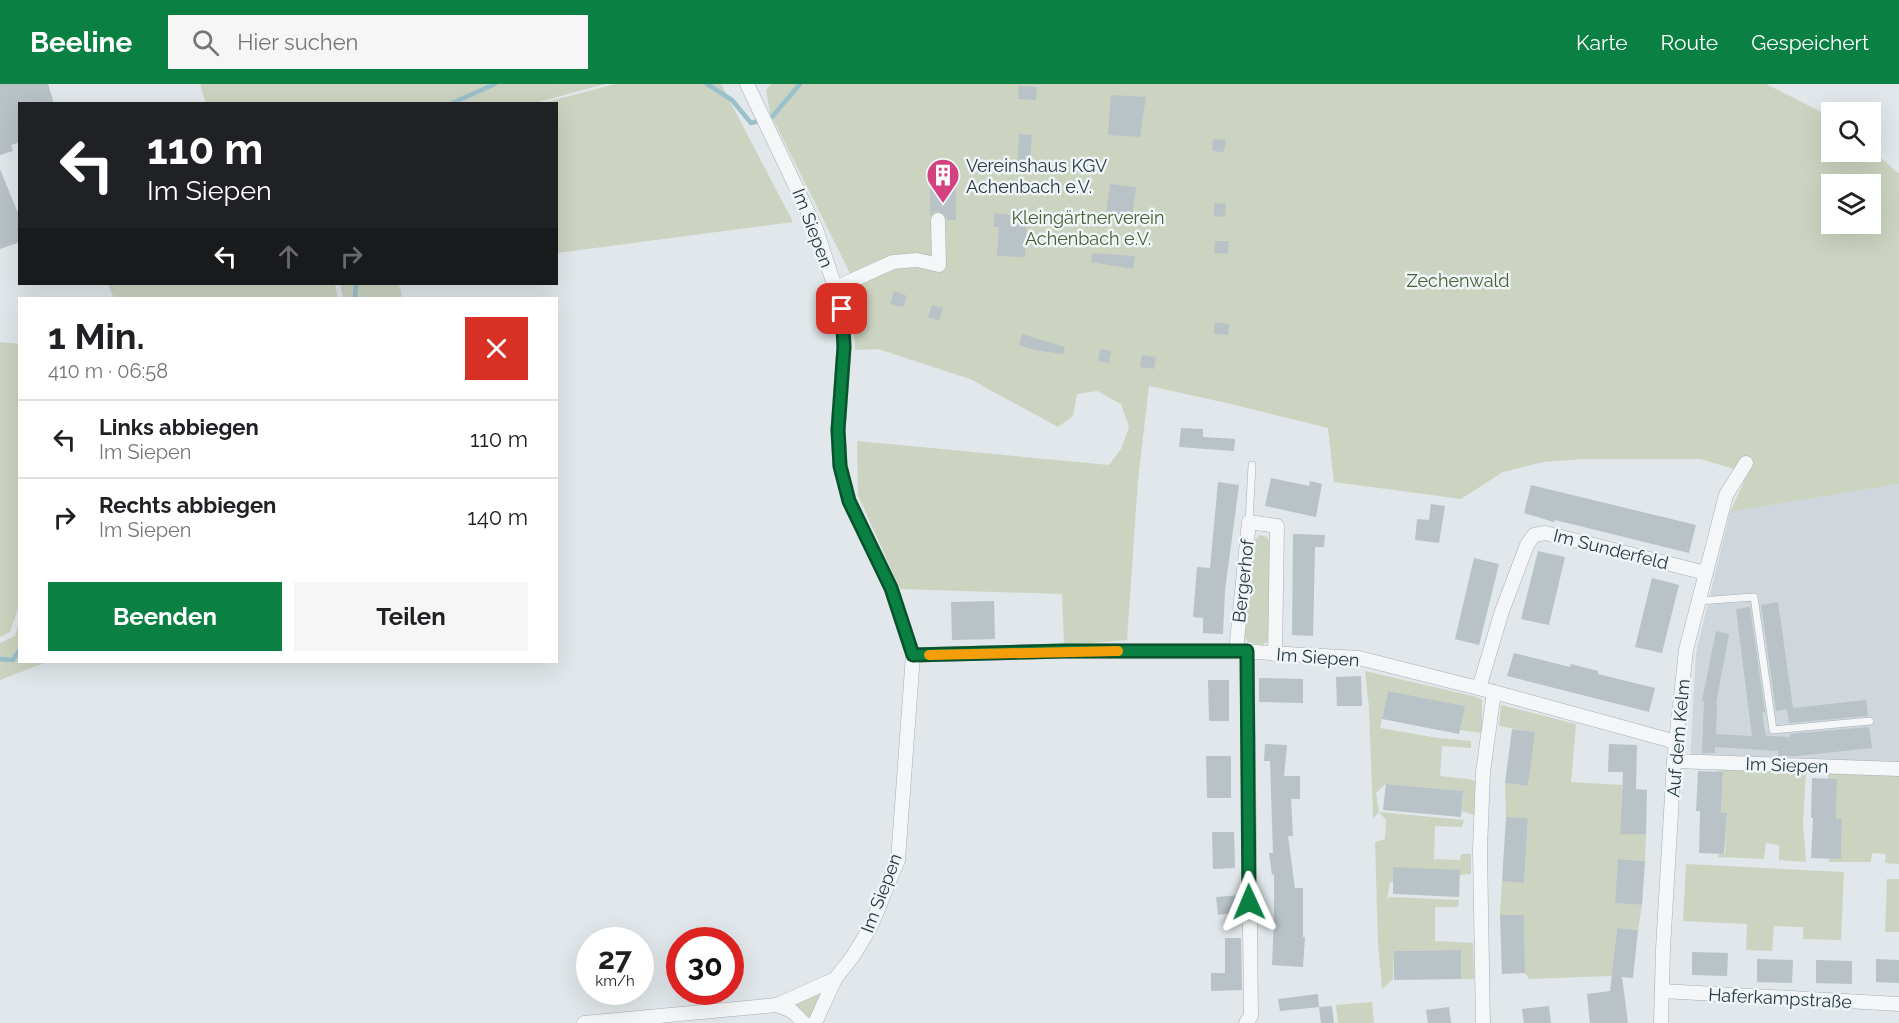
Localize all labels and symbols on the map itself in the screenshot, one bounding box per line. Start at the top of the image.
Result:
place label: Vereinshaus KGV Achenbach e.V. [966,155,1107,197]
building icon: Vereinshaus KGV Achenbach e.V. [925,157,961,204]
street label: Im Siepen [788,185,838,271]
park label: Kleingärtnerverein Achenbach e.V. [1012,207,1164,249]
park label: Zechenwald [1406,270,1510,291]
pin [816,283,867,334]
street label: Im Sunderfeld [1551,525,1671,573]
street label: Bergerhof [1228,537,1258,624]
street label: Im Siepen [1276,644,1360,670]
street label: Auf dem Kelm [1662,678,1694,798]
street label: Im Siepen [1745,753,1829,777]
street label: Im Siepen [856,850,906,936]
position arrow [1217,870,1281,934]
speed limit sign: 30 [666,927,744,1005]
street label: Haferkampstraße [1708,984,1853,1012]

